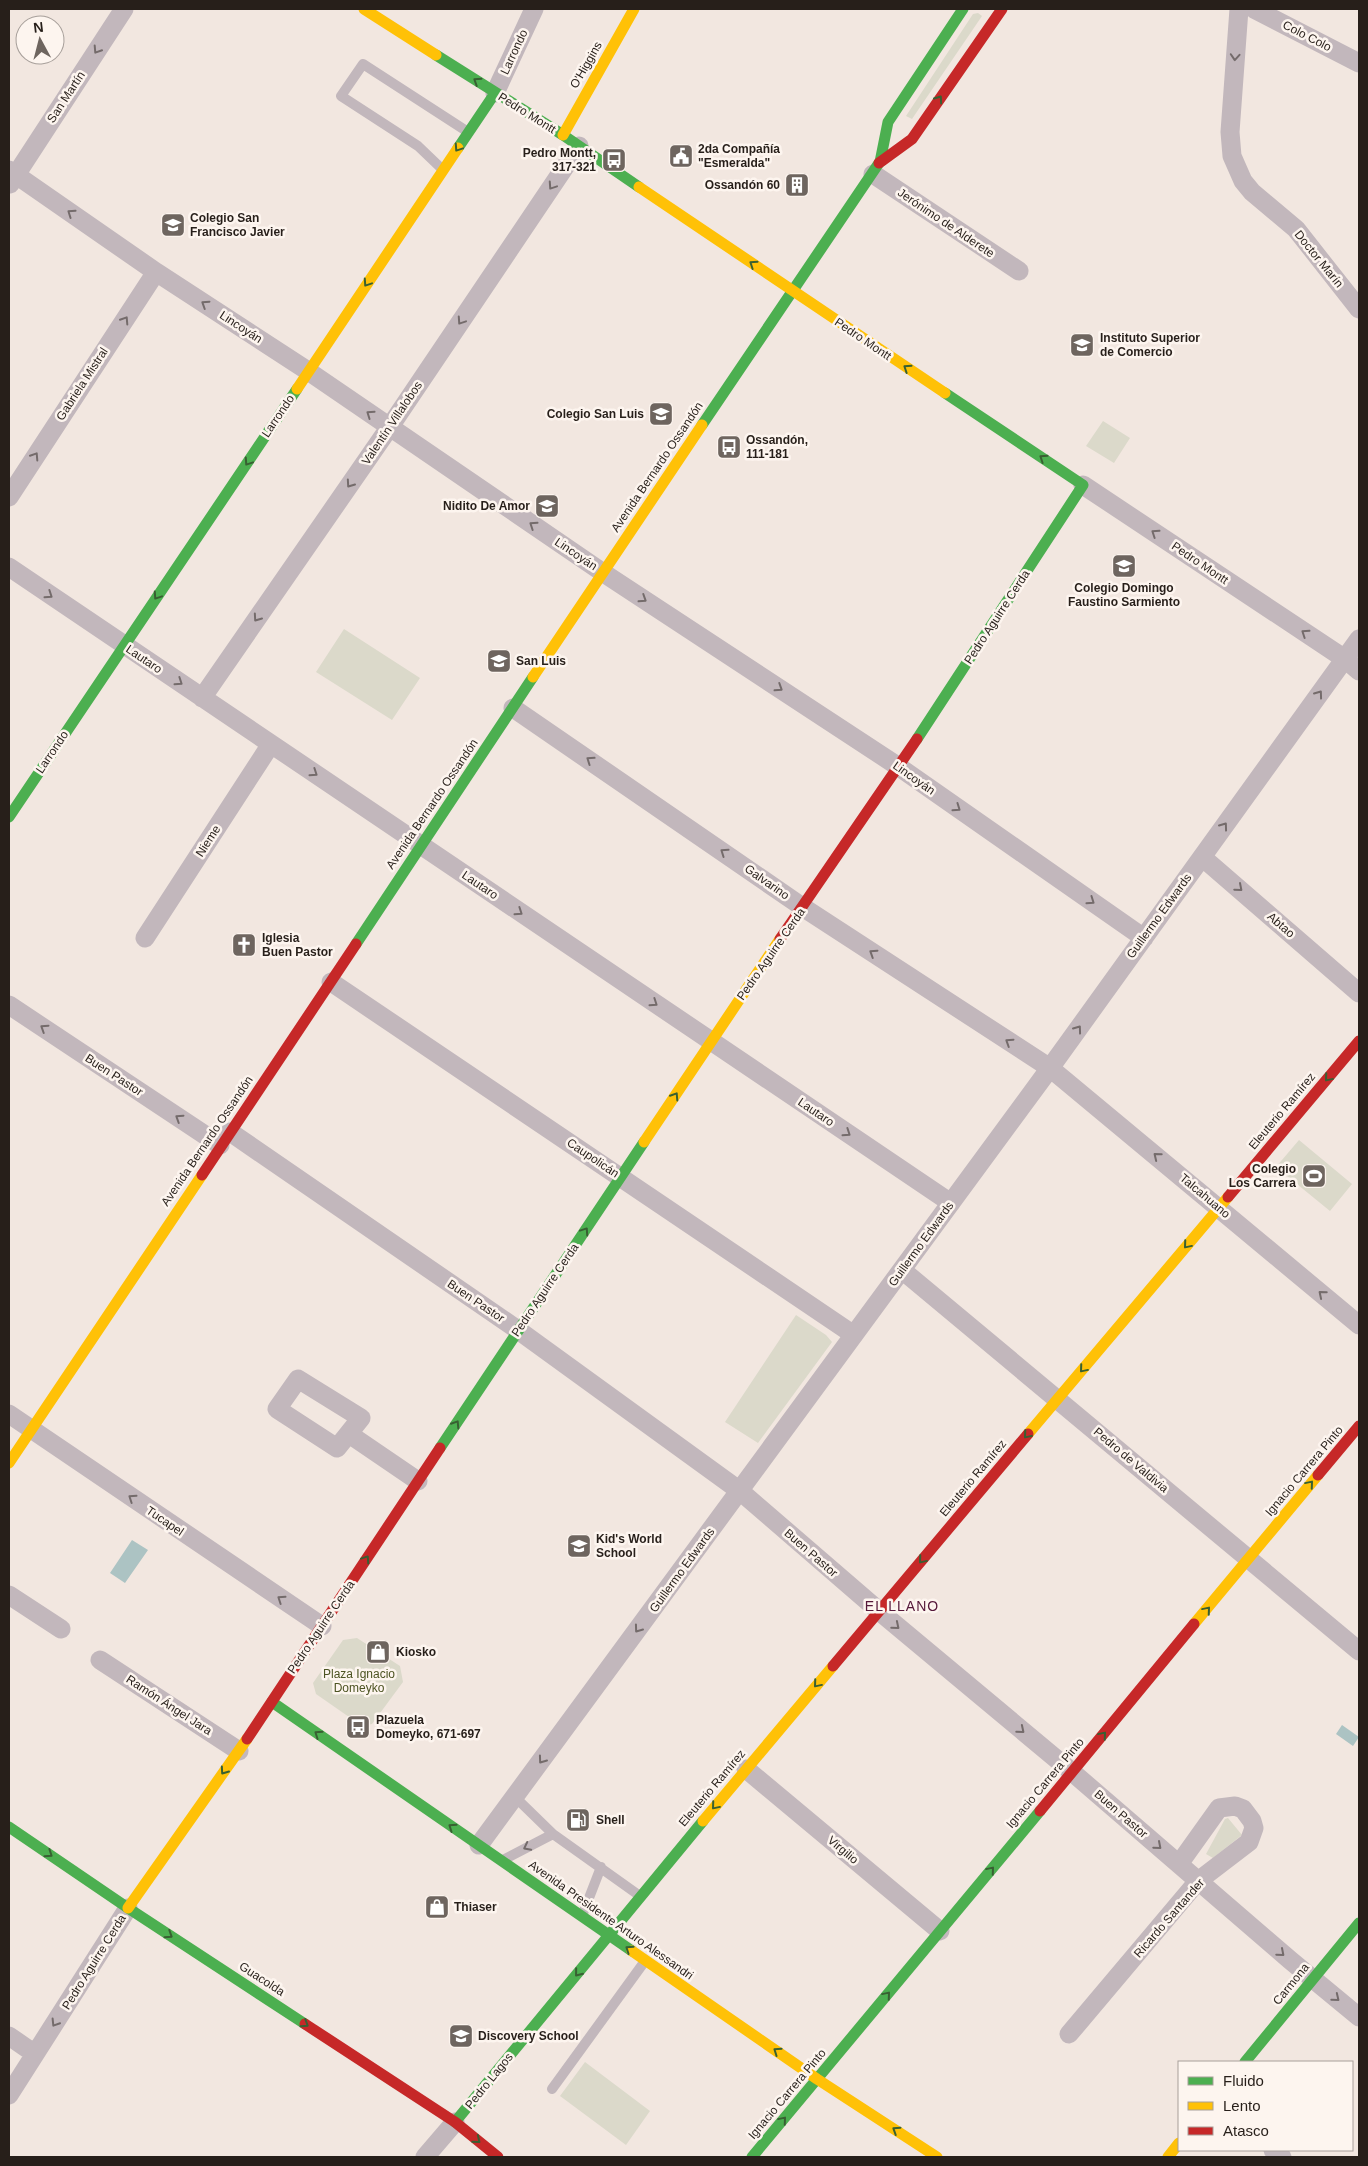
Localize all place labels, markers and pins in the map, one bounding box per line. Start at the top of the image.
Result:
place label: 2da Compañía "Esmeralda" [698,142,780,170]
public building icon: 2da Compañía "Esmeralda" [668,143,694,169]
place label: Pedro Montt, 317-321 [523,146,596,174]
bus stop icon: Pedro Montt, 317-321 [601,147,627,173]
building icon: Ossandón 60 [784,172,810,198]
place label: Ossandón 60 [705,178,780,192]
place label: Colegio San Francisco Javier [190,211,285,239]
school or university icon: Colegio San Francisco Javier [160,212,186,238]
place label: Instituto Superior de Comercio [1100,331,1200,359]
school or university icon: Instituto Superior de Comercio [1069,332,1095,358]
school or university icon: Colegio San Luis [648,401,674,427]
place label: Colegio San Luis [547,407,644,421]
place label: Ossandón, 111-181 [746,433,808,461]
bus stop icon: Ossandón, 111-181 [716,434,742,460]
school or university icon: Nidito De Amor [534,493,560,519]
place label: Nidito De Amor [443,499,530,513]
school or university icon: Colegio Domingo Faustino Sarmiento [1111,553,1137,579]
place label: Colegio Domingo Faustino Sarmiento [1068,581,1180,609]
school or university icon: San Luis [486,648,512,674]
place label: San Luis [516,654,566,668]
place label: Iglesia Buen Pastor [262,931,333,959]
church icon: Iglesia Buen Pastor [231,932,257,958]
place label: Colegio Los Carrera [1229,1162,1296,1190]
sports icon: Colegio Los Carrera [1301,1163,1327,1189]
place label: Kid's World School [596,1532,662,1560]
school or university icon: Kid's World School [566,1533,592,1559]
shop icon: Kiosko [365,1639,391,1665]
place label: Kiosko [396,1645,436,1659]
place label: Plazuela Domeyko, 671-697 [376,1713,481,1741]
bus stop icon: Plazuela Domeyko, 671-697 [345,1714,371,1740]
fuel station icon: Shell [565,1807,591,1833]
place label: Shell [596,1813,625,1827]
shop icon: Thiaser [424,1894,450,1920]
place label: Thiaser [454,1900,497,1914]
school or university icon: Discovery School [448,2023,474,2049]
place label: Discovery School [478,2029,579,2043]

